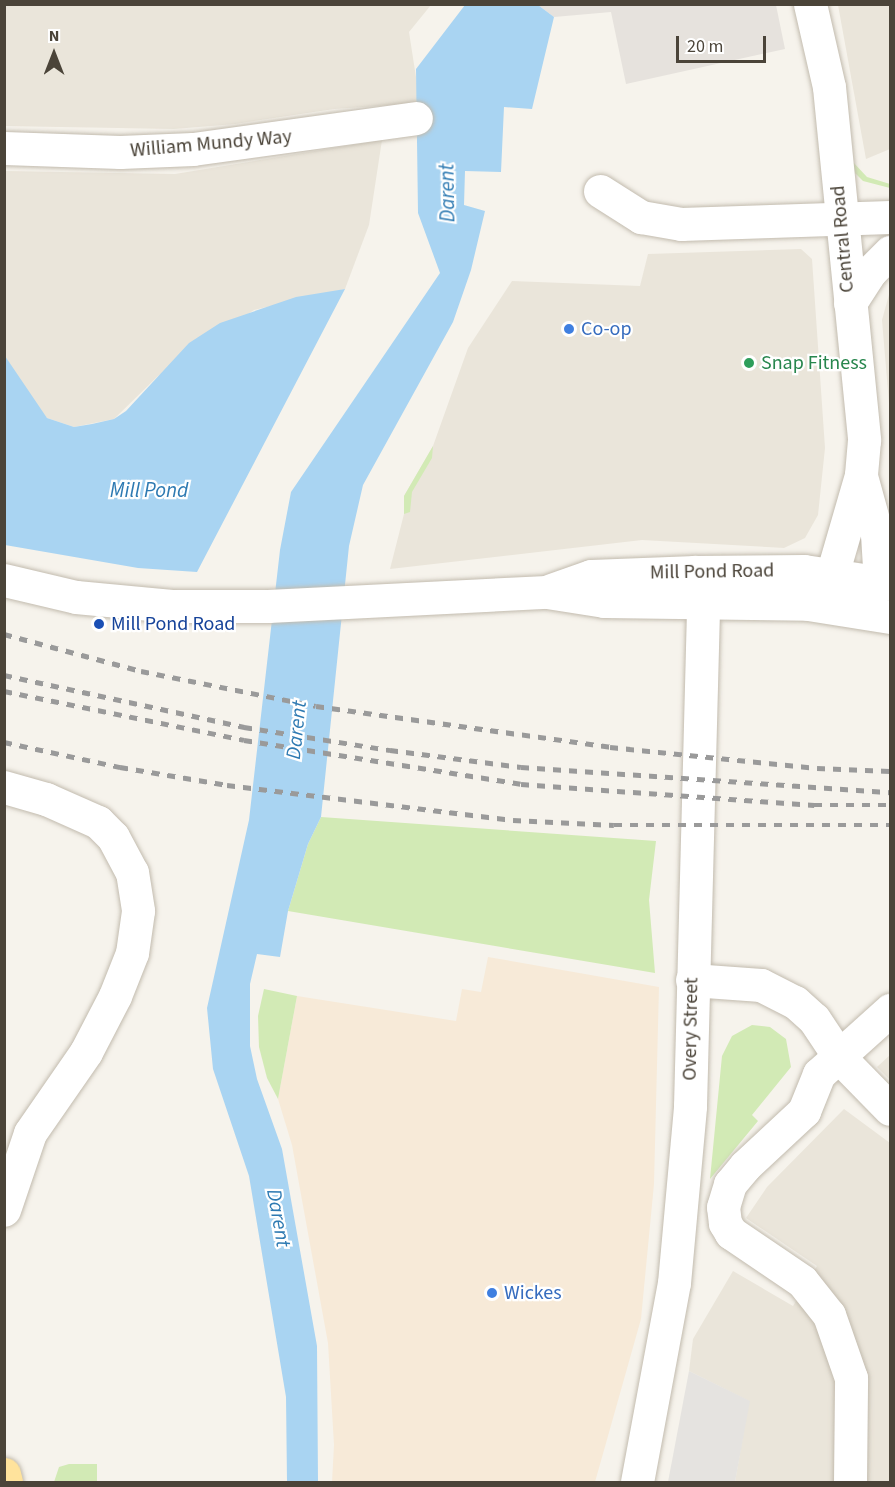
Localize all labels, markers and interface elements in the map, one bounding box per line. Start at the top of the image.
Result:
north arrow [24,24,84,84]
scale bar [679,24,769,62]
text: N [49,25,59,47]
text: 20 m [687,34,723,59]
street label: William Mundy Way [129,125,293,163]
water label: Darent [434,163,460,223]
street label: Central Road [826,184,860,294]
place label: Co-op [581,317,632,341]
marker: Co-op [562,322,576,336]
place label: Snap Fitness [761,351,867,375]
marker: Snap Fitness [742,356,756,370]
water label: Mill Pond [110,477,188,503]
street label: Mill Pond Road [650,559,774,585]
place label: Mill Pond Road [111,612,235,636]
marker: Mill Pond Road [92,617,106,631]
water label: Darent [280,700,312,760]
street label: Overy Street [678,977,704,1081]
water label: Darent [262,1187,296,1249]
place label: Wickes [504,1281,562,1305]
marker: Wickes [485,1286,499,1300]

